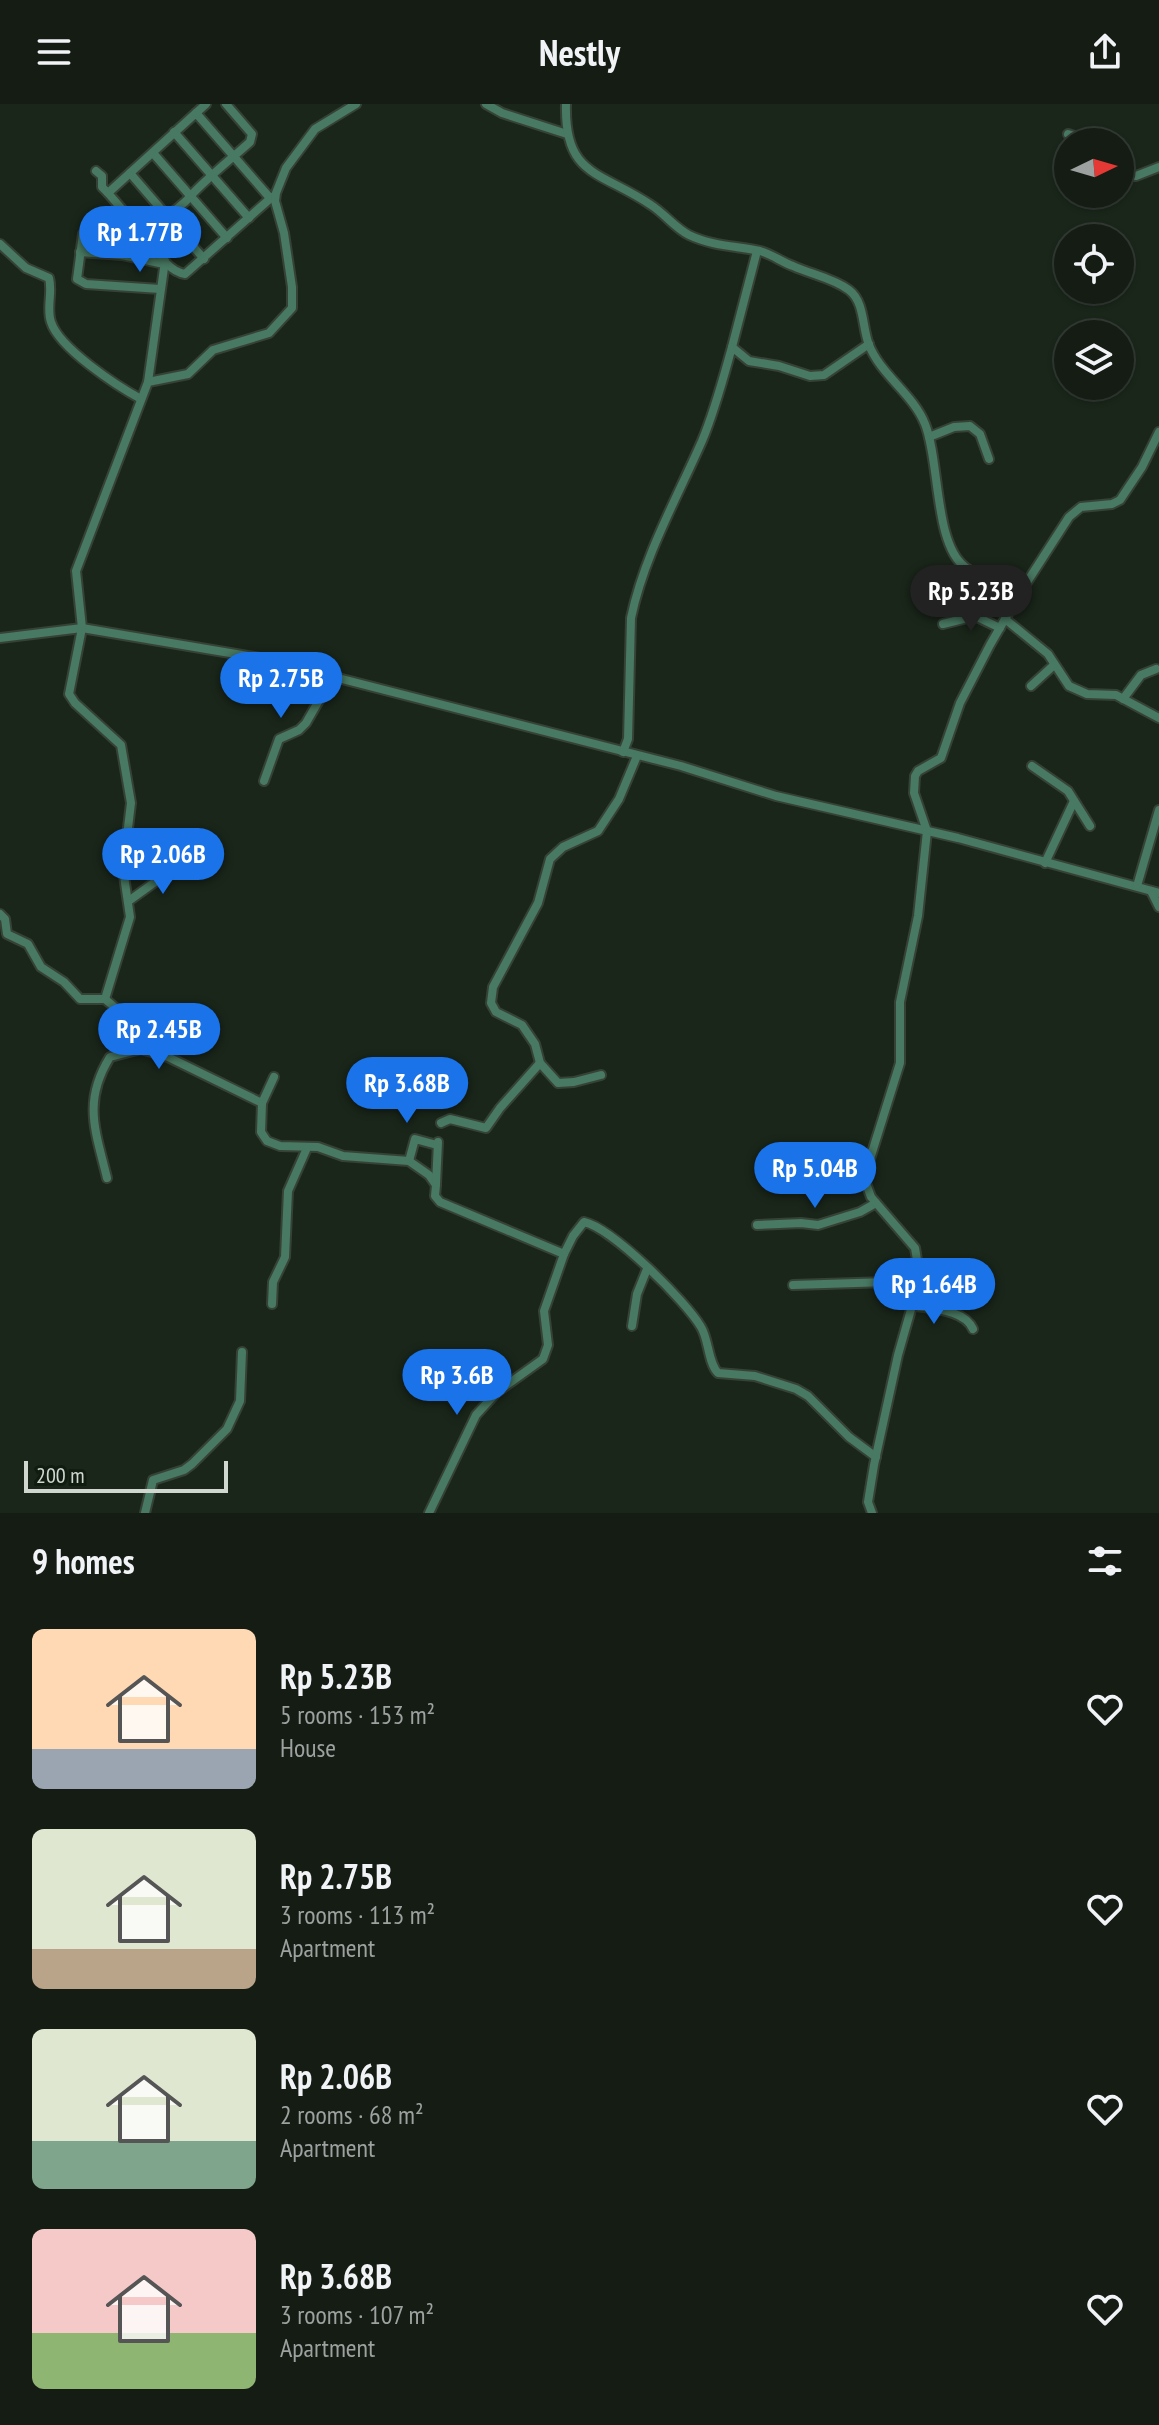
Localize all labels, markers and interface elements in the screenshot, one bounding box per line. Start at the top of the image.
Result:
text: Nestly [539,29,620,76]
icon: menu [32,30,76,74]
icon: share [1083,30,1127,74]
north arrow [1054,128,1134,208]
map controls [1054,128,1134,400]
pin: Rp 1.77B [57,206,223,274]
text: Rp 1.77B [97,215,183,248]
button: locate [1054,224,1134,304]
button: layers [1054,320,1134,400]
pin: Rp 5.23B [888,565,1054,633]
text: Rp 5.23B [928,574,1014,607]
pin: Rp 2.75B [198,652,364,720]
text: Rp 2.75B [238,661,324,694]
pin: Rp 2.06B [80,828,246,896]
text: Rp 2.06B [120,837,206,870]
pin: Rp 2.45B [76,1003,242,1071]
text: Rp 2.45B [116,1012,202,1045]
pin: Rp 3.68B [324,1057,490,1125]
text: Rp 3.68B [364,1066,450,1099]
pin: Rp 5.04B [732,1142,898,1210]
text: Rp 5.04B [772,1151,858,1184]
pin: Rp 1.64B [851,1258,1017,1326]
text: Rp 1.64B [891,1267,977,1300]
pin: Rp 3.6B [383,1349,531,1417]
text: Rp 3.6B [420,1358,494,1391]
scale bar [24,1457,228,1493]
text: 200 m [36,1461,85,1489]
text: 9 homes [32,1539,135,1583]
icon: filters [1083,1539,1127,1583]
text: Rp 5.23B [280,1654,392,1698]
icon: home [96,1661,192,1757]
icon: heart [1083,1687,1127,1731]
text: 5 rooms · 153 m² [280,1698,435,1731]
text: House [280,1731,336,1764]
text: Rp 2.75B [280,1854,392,1898]
icon: home [96,1861,192,1957]
icon: heart [1083,1887,1127,1931]
text: 3 rooms · 113 m² [280,1898,435,1931]
text: Apartment [280,1931,375,1964]
text: Rp 2.06B [280,2054,392,2098]
icon: home [96,2061,192,2157]
icon: heart [1083,2087,1127,2131]
text: 2 rooms · 68 m² [280,2098,424,2131]
text: Apartment [280,2131,375,2164]
text: Rp 3.68B [280,2254,392,2298]
icon: home [96,2261,192,2357]
icon: heart [1083,2287,1127,2331]
text: 3 rooms · 107 m² [280,2298,434,2331]
text: Apartment [280,2331,375,2364]

